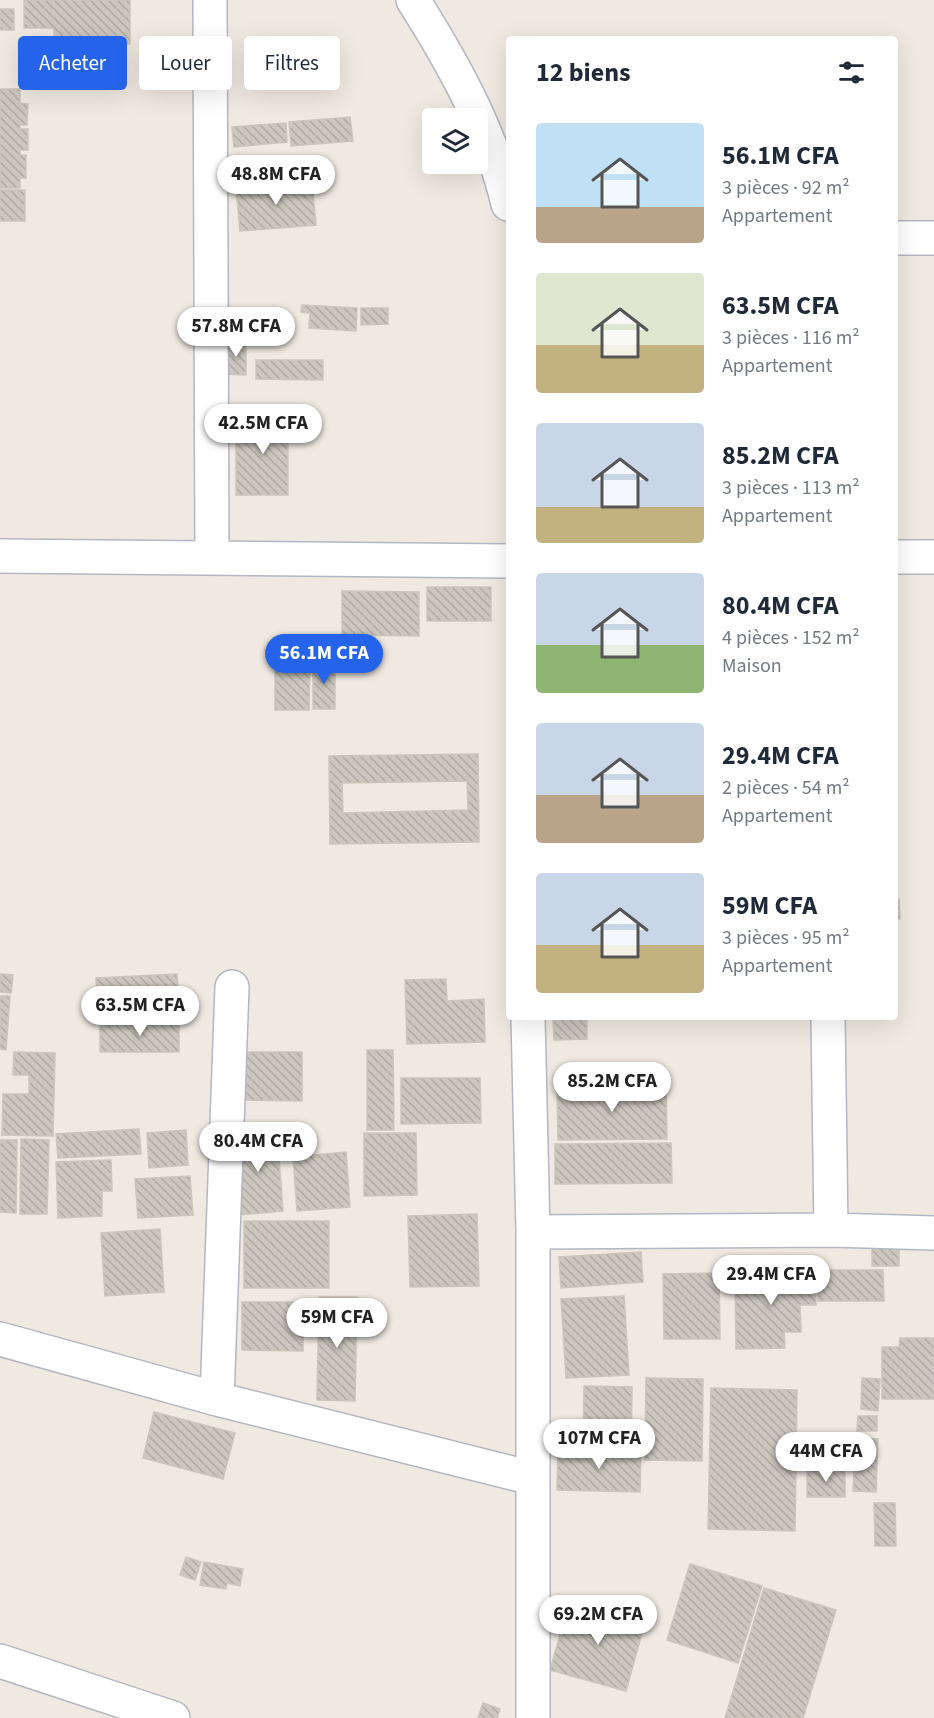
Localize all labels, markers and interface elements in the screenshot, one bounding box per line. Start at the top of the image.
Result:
chip: Acheter [18,36,127,90]
chip: Louer [139,36,232,90]
chip: Filtres [244,36,340,90]
text: 12 biens [536,54,631,91]
icon: filters [835,56,868,89]
map controls [422,108,488,174]
button: layers [422,108,488,174]
text: 56.1M CFA [722,137,839,174]
icon: home [584,147,656,219]
pin: 48.8M CFA [207,155,345,206]
text: 48.8M CFA [231,160,321,188]
text: 3 pièces · 92 m² [722,174,850,202]
text: Appartement [722,202,832,230]
text: 63.5M CFA [722,287,839,324]
icon: home [584,297,656,369]
pin: 57.8M CFA [167,307,305,358]
text: 57.8M CFA [191,312,281,340]
text: 3 pièces · 116 m² [722,324,860,352]
text: Appartement [722,352,832,380]
pin: 42.5M CFA [194,404,332,455]
text: 42.5M CFA [218,409,308,437]
text: 85.2M CFA [722,437,839,474]
icon: home [584,447,656,519]
text: 3 pièces · 113 m² [722,474,860,502]
text: Appartement [722,502,832,530]
text: 80.4M CFA [722,587,839,624]
icon: home [584,597,656,669]
text: 4 pièces · 152 m² [722,624,860,652]
pin: 56.1M CFA [255,634,393,685]
text: 56.1M CFA [279,639,369,667]
text: Maison [722,652,782,680]
text: 29.4M CFA [722,737,839,774]
icon: home [584,747,656,819]
text: 2 pièces · 54 m² [722,774,850,802]
text: Appartement [722,802,832,830]
text: 59M CFA [722,887,817,924]
icon: home [584,897,656,969]
text: 3 pièces · 95 m² [722,924,850,952]
text: Appartement [722,952,832,980]
pin: 63.5M CFA [71,986,209,1037]
text: 63.5M CFA [95,991,185,1019]
pin: 85.2M CFA [543,1062,681,1113]
text: 85.2M CFA [567,1067,657,1095]
pin: 80.4M CFA [189,1122,327,1173]
text: 80.4M CFA [213,1127,303,1155]
pin: 29.4M CFA [702,1255,840,1306]
text: 29.4M CFA [726,1260,816,1288]
pin: 59M CFA [282,1298,392,1349]
text: 59M CFA [300,1303,374,1331]
pin: 107M CFA [537,1419,661,1470]
text: 107M CFA [557,1424,641,1452]
pin: 44M CFA [771,1432,881,1483]
text: 44M CFA [789,1437,863,1465]
pin: 69.2M CFA [529,1595,667,1646]
text: 69.2M CFA [553,1600,643,1628]

